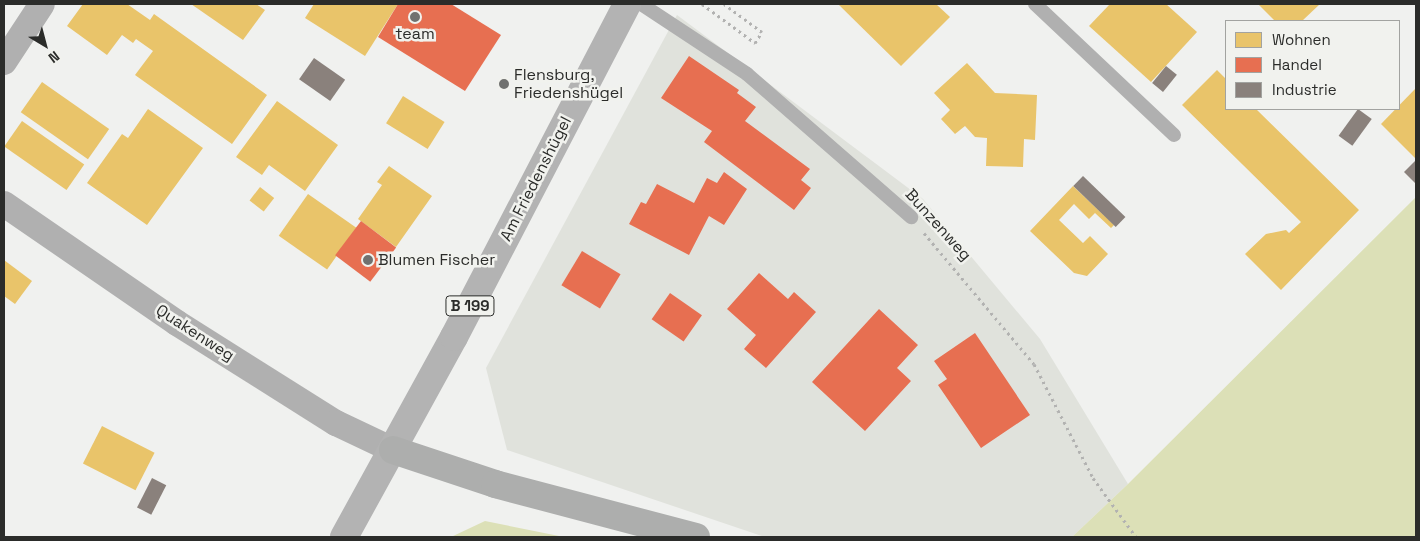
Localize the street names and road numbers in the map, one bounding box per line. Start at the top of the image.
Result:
street label: Am Friedenshügel [496,114,576,244]
street label: Bunzenweg [901,185,975,265]
road number: B 199 [445,294,495,318]
street label: Quakenweg [152,301,238,365]

